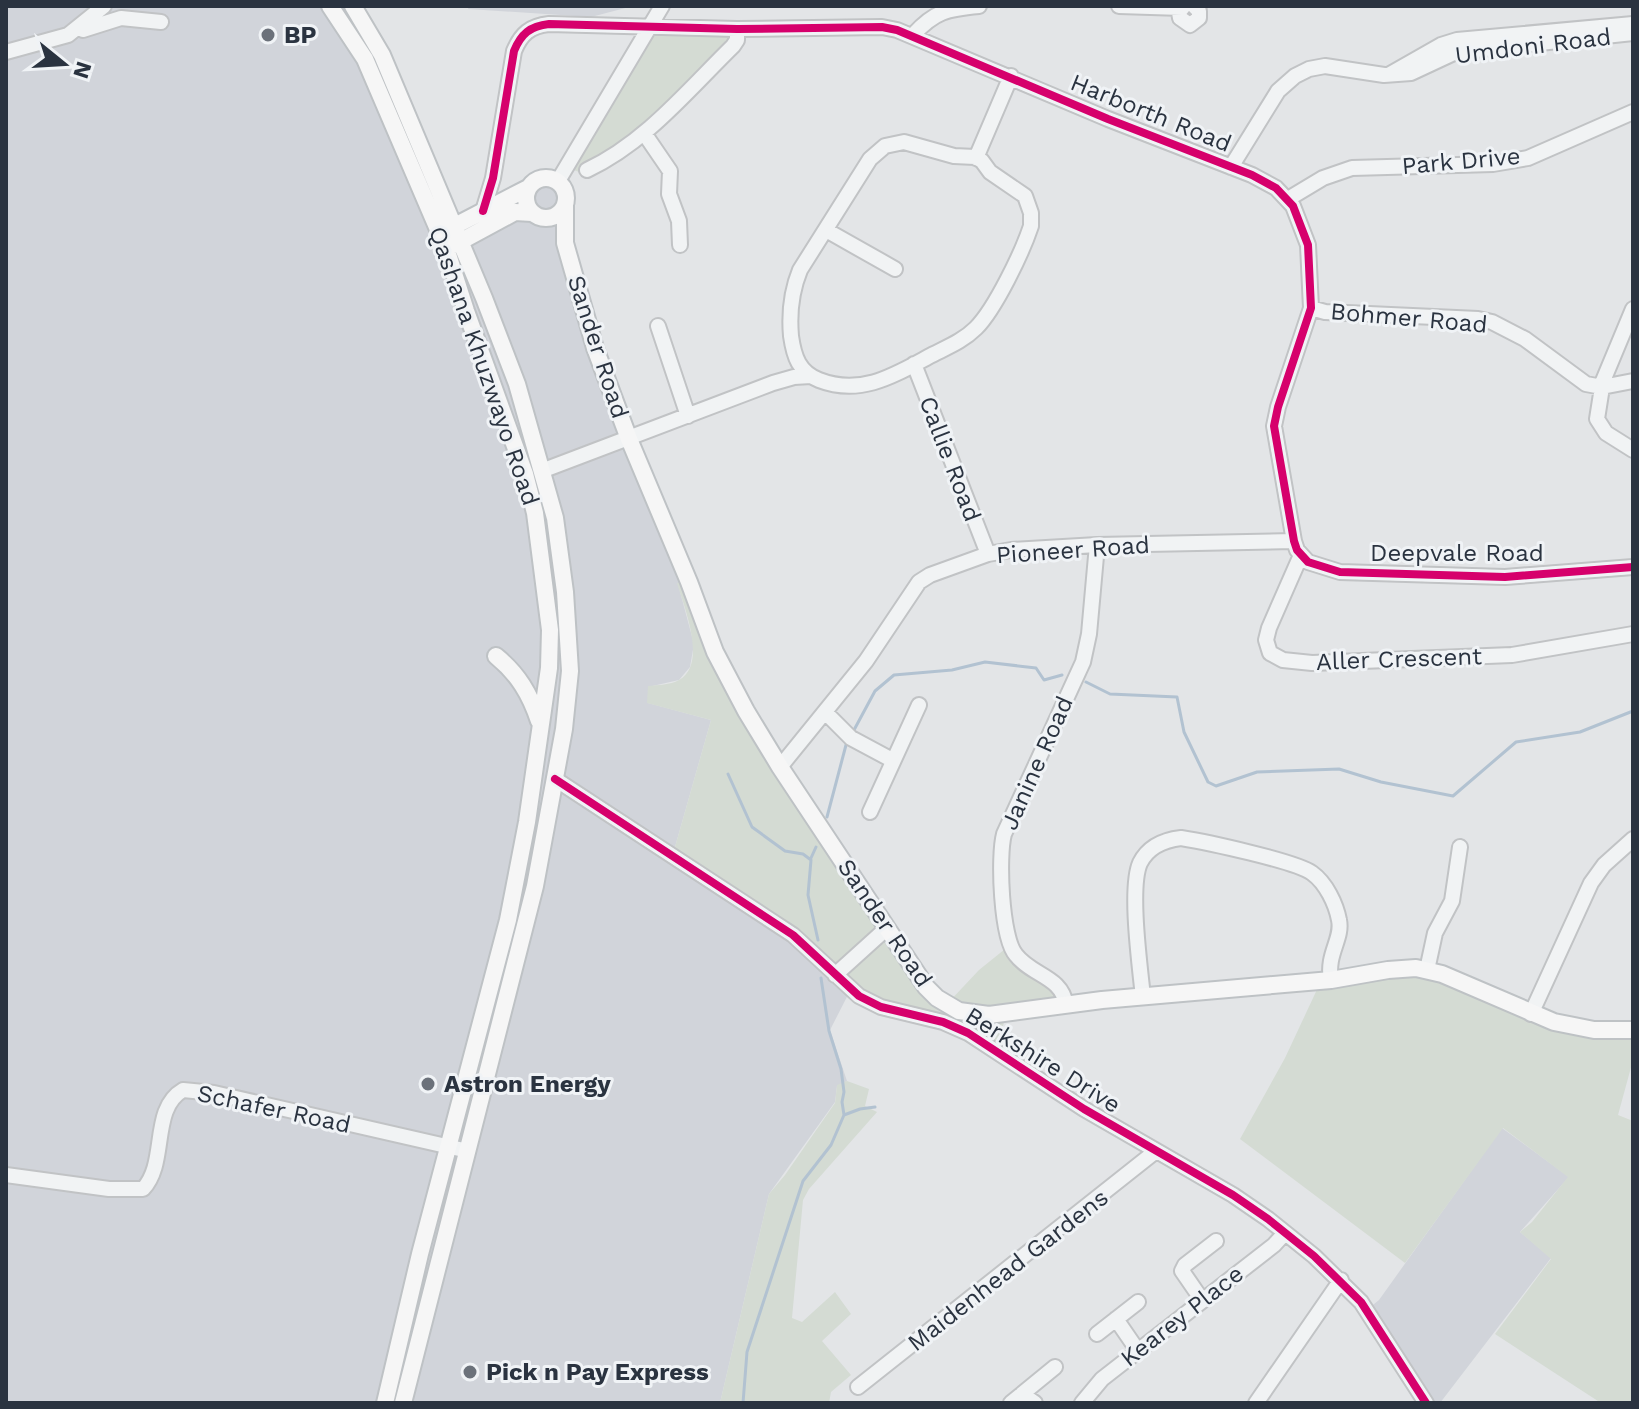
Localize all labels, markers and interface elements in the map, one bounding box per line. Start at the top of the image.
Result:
place label: BP [284,21,316,49]
street label: Umdoni Road [1453,23,1613,69]
north arrow [24,24,104,104]
marker: BP [259,26,277,44]
text: N [68,58,97,82]
street label: Harborth Road [1066,68,1236,158]
street label: Park Drive [1401,142,1521,180]
street label: Qashana Khuzwayo Road [423,223,545,509]
street label: Sander Road [562,272,634,422]
street label: Bohmer Road [1329,297,1489,339]
street label: Callie Road [913,392,987,526]
street label: Pioneer Road [995,531,1151,569]
street label: Deepvale Road [1370,539,1544,567]
street label: Aller Crescent [1315,642,1483,676]
street label: Janine Road [995,692,1079,834]
street label: Sander Road [832,854,938,992]
street label: Berkshire Drive [960,1001,1126,1119]
place label: Astron Energy [444,1070,611,1098]
marker: Astron Energy [419,1075,437,1093]
street label: Schafer Road [195,1079,353,1139]
street label: Maidenhead Gardens [902,1183,1114,1357]
street label: Kearey Place [1115,1260,1249,1372]
place label: Pick n Pay Express [486,1358,709,1386]
marker: Pick n Pay Express [461,1363,479,1381]

